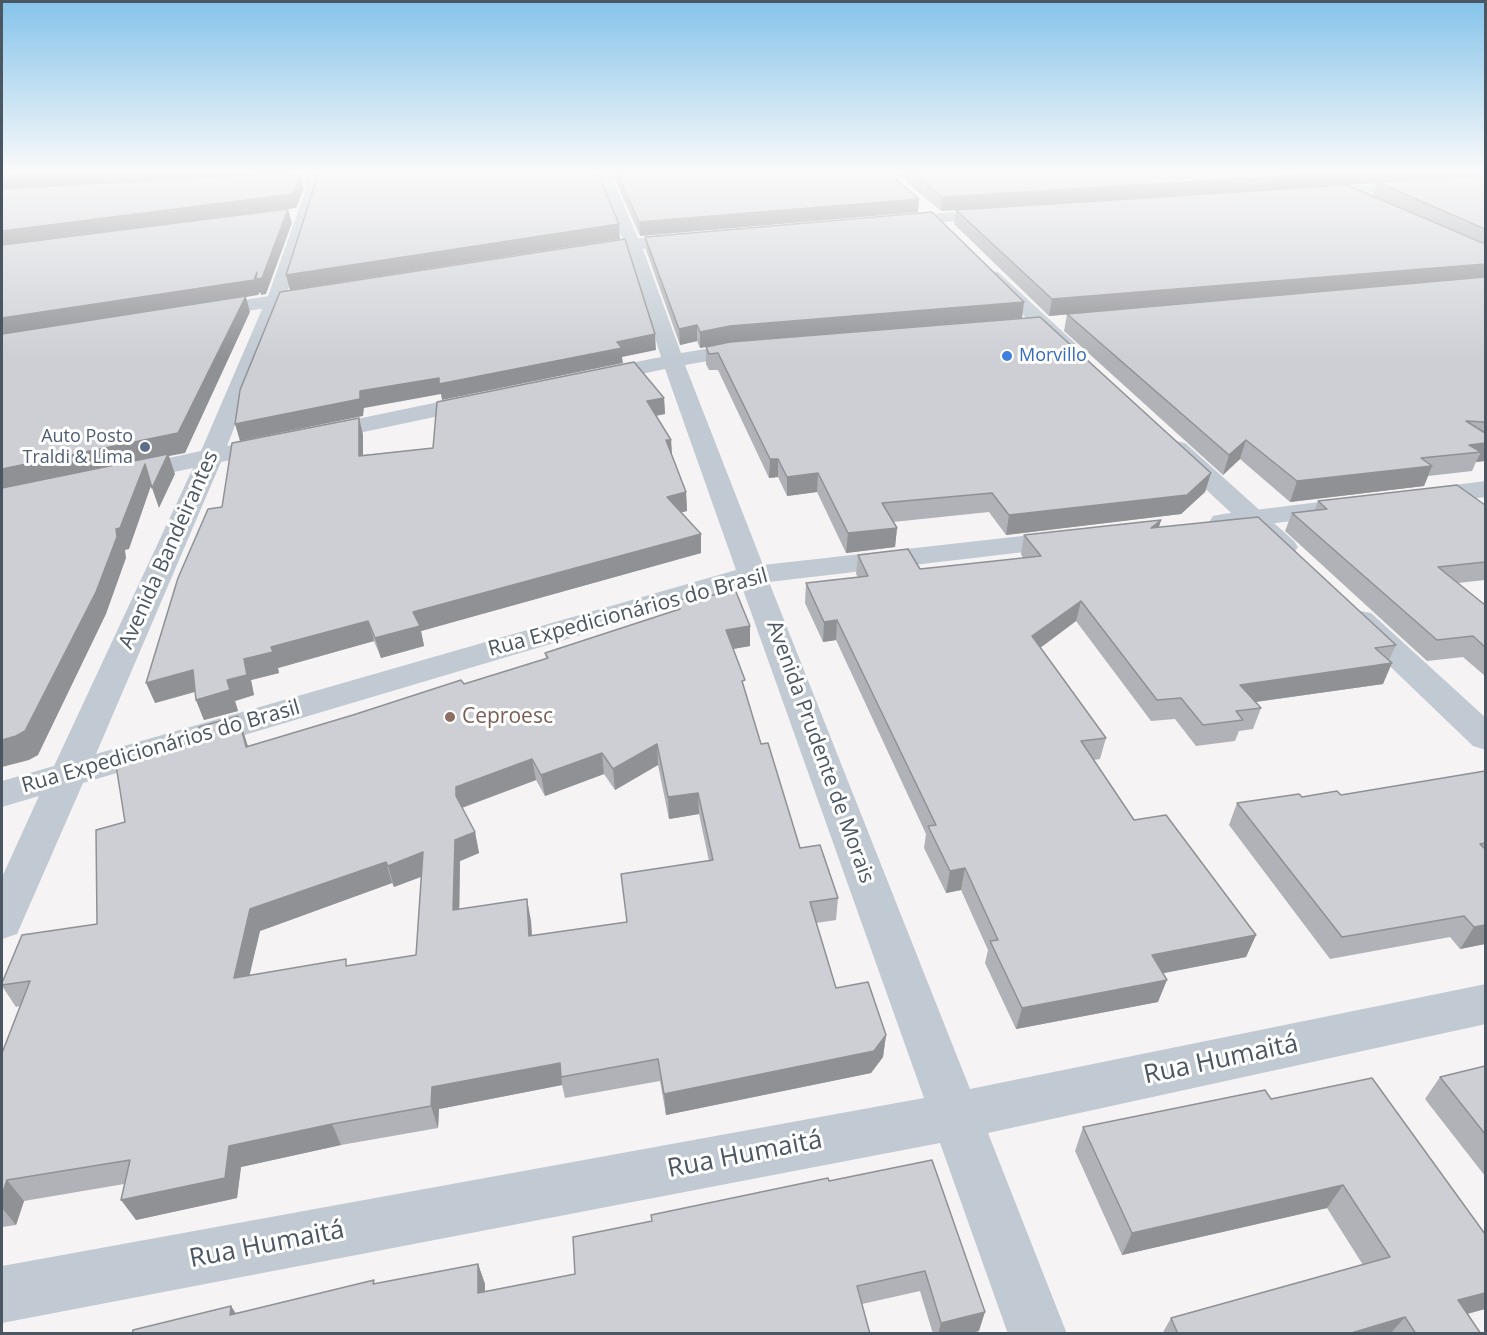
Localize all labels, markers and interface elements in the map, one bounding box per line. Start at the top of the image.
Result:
place label: Morvillo [1019,345,1087,367]
marker: Morvillo [1000,349,1014,363]
place label: Auto Posto Traldi & Lima [23,426,133,468]
marker: Auto Posto Traldi & Lima [138,440,152,454]
street label: Avenida Bandeirantes [114,447,224,653]
street label: Rua Expedicionários do Brasil [486,564,770,662]
street label: Avenida Prudente de Morais [761,617,879,887]
street label: Rua Expedicionários do Brasil [19,695,303,799]
place label: Ceproesc [462,704,553,730]
marker: Ceproesc [443,710,457,724]
street label: Rua Humaitá [1141,1028,1301,1092]
street label: Rua Humaitá [665,1125,825,1185]
street label: Rua Humaitá [187,1215,347,1275]

